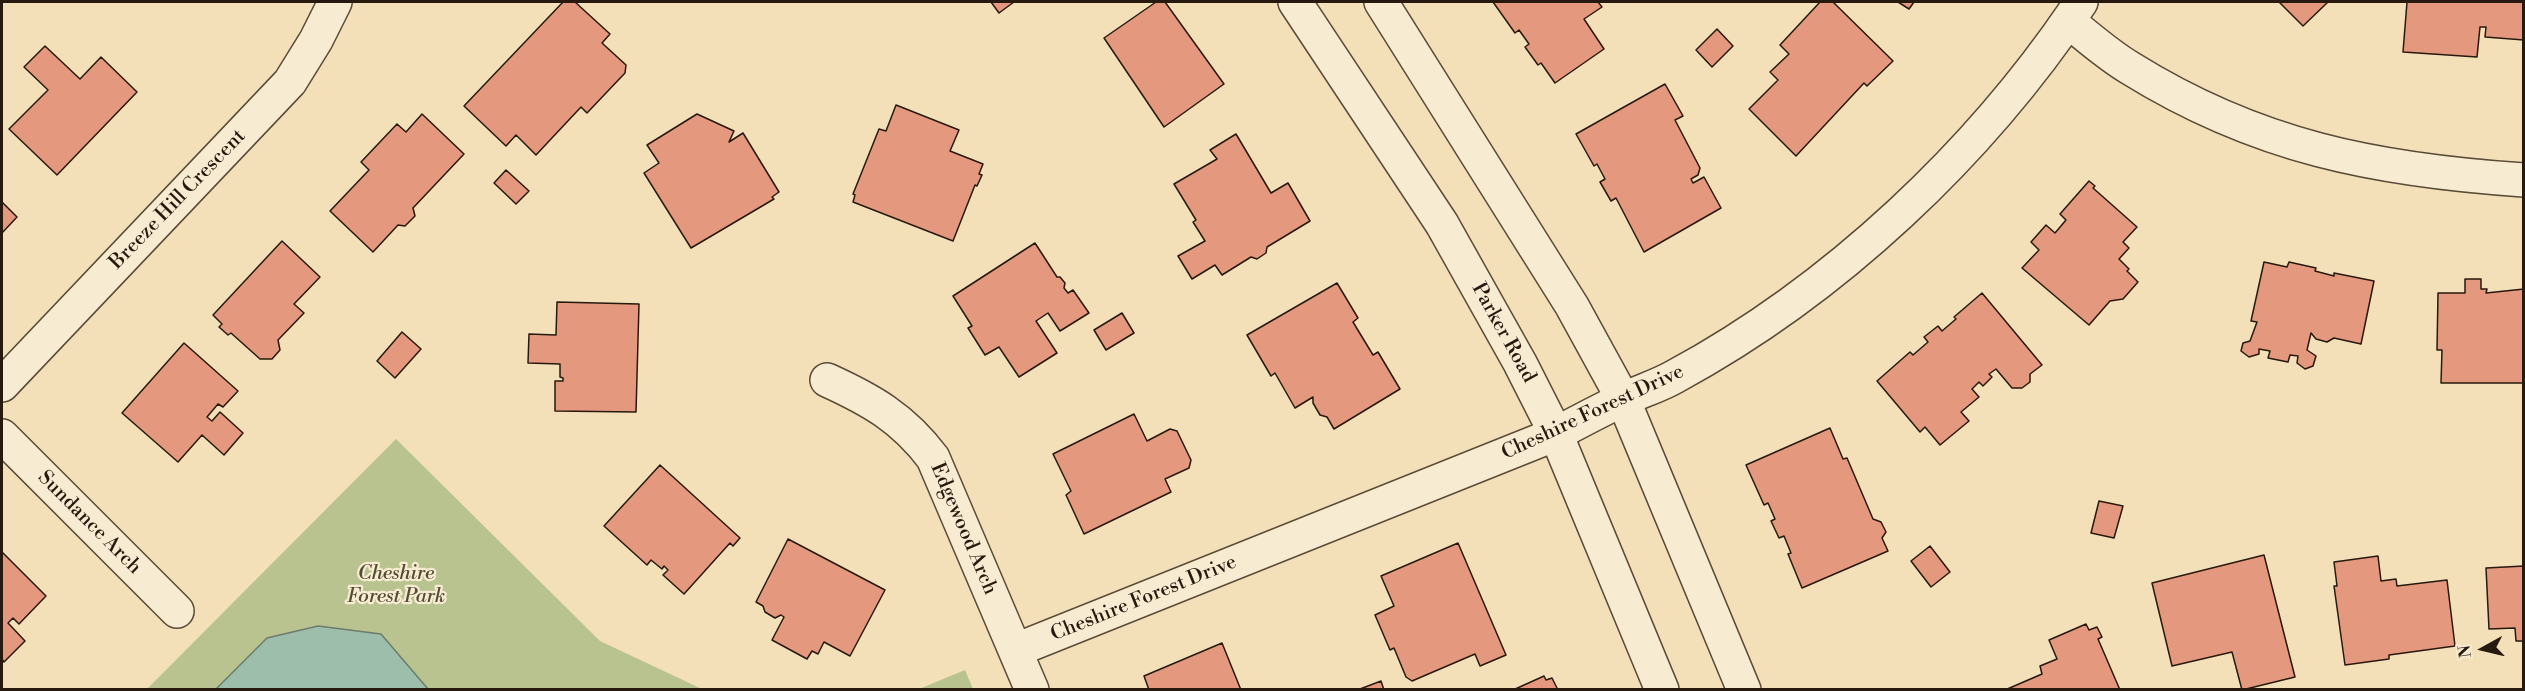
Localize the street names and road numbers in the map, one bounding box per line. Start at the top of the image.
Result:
street label: Breeze Hill Crescent [105,125,251,275]
street label: Parker Road [1466,279,1540,387]
street label: Cheshire Forest Drive [1498,360,1688,466]
street label: Edgewood Arch [924,459,1002,599]
street label: Sundance Arch [32,466,146,580]
street label: Cheshire Forest Drive [1048,551,1240,647]

